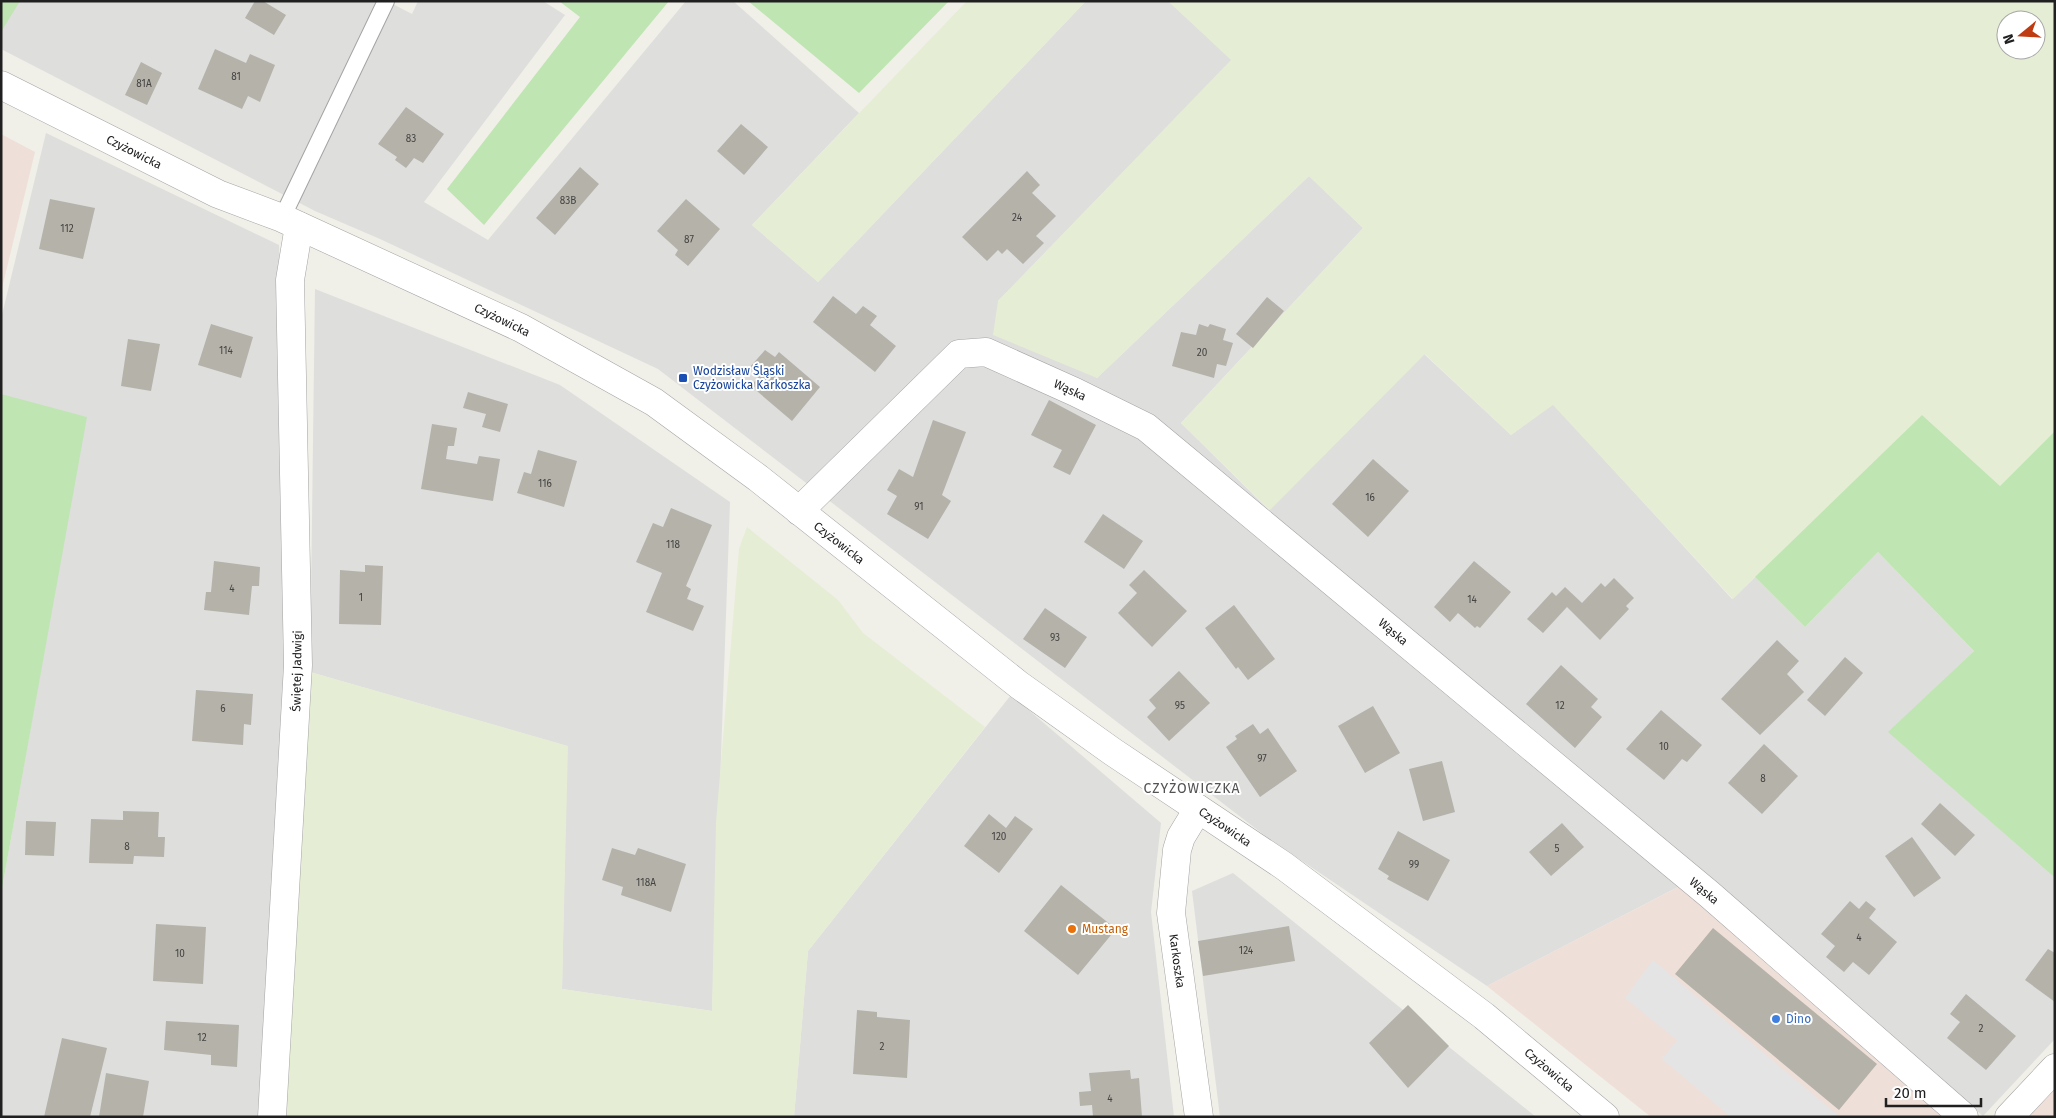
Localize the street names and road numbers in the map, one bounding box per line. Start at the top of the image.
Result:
street label: Czyżowicka [104,132,164,172]
street label: Czyżowicka [472,301,532,339]
street label: Wąska [1052,376,1088,404]
street label: Czyżowicka [811,519,867,567]
street label: Wąska [1375,616,1411,648]
street label: Świętej Jadwigi [288,630,305,712]
street label: Czyżowicka [1196,804,1254,850]
street label: Wąska [1686,875,1722,907]
street label: Karkoszka [1166,933,1188,989]
street label: Czyżowicka [1521,1045,1577,1095]

